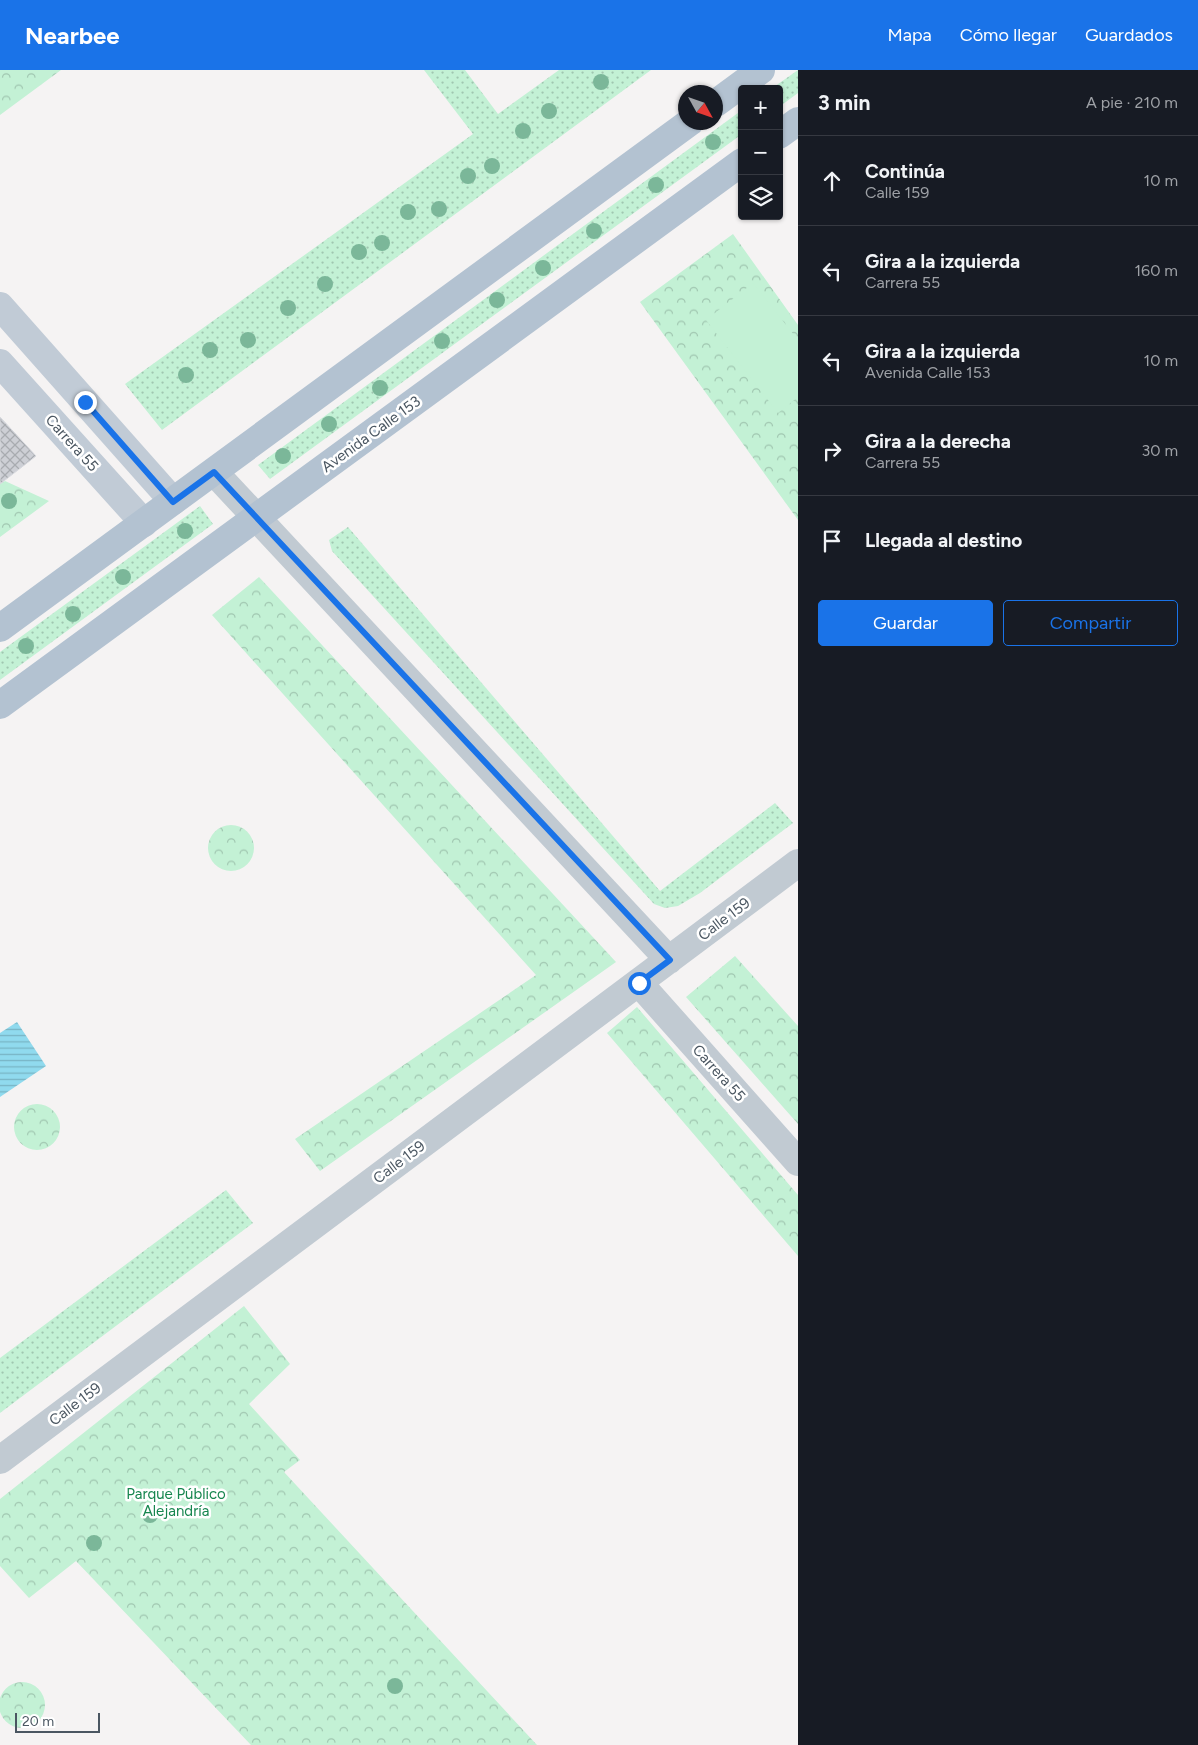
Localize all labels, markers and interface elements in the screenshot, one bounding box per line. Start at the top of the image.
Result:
text: Nearbee [25,21,120,50]
text: Mapa [887,24,932,46]
text: Cómo llegar [960,24,1057,46]
text: Guardados [1085,24,1173,46]
north arrow [678,85,723,130]
map controls [738,85,783,220]
button: + [738,85,783,130]
text: 3 min [818,90,870,115]
text: A pie · 210 m [1086,93,1178,112]
button: − [738,130,783,175]
text: Continúa [865,160,945,183]
icon: ahead [818,167,846,195]
text: 10 m [1144,171,1178,190]
button: layers [738,175,783,220]
text: Calle 159 [865,183,929,202]
text: Gira a la izquierda [865,250,1020,273]
icon: left [818,257,846,285]
text: 160 m [1135,261,1178,280]
text: Carrera 55 [865,273,940,292]
text: Gira a la izquierda [865,340,1020,363]
icon: left [818,347,846,375]
text: 10 m [1144,351,1178,370]
text: Avenida Calle 153 [865,363,991,382]
route end [74,391,97,414]
street label: Avenida Calle 153 [318,392,424,476]
street label: Carrera 55 [42,411,102,475]
text: Gira a la derecha [865,430,1011,453]
icon: right [818,437,846,465]
text: 30 m [1141,441,1178,460]
text: Carrera 55 [865,453,940,472]
icon: arrive [818,527,846,555]
text: Llegada al destino [865,529,1022,552]
button: Guardar [818,600,993,646]
button: Compartir [1003,600,1178,646]
street label: Calle 159 [695,894,753,944]
route start [628,972,651,995]
street label: Carrera 55 [689,1041,749,1105]
street label: Calle 159 [370,1137,428,1187]
street label: Calle 159 [46,1379,104,1429]
park label: Parque Público Alejandría [126,1485,226,1520]
scale bar [15,1710,100,1733]
text: 20 m [22,1713,54,1730]

